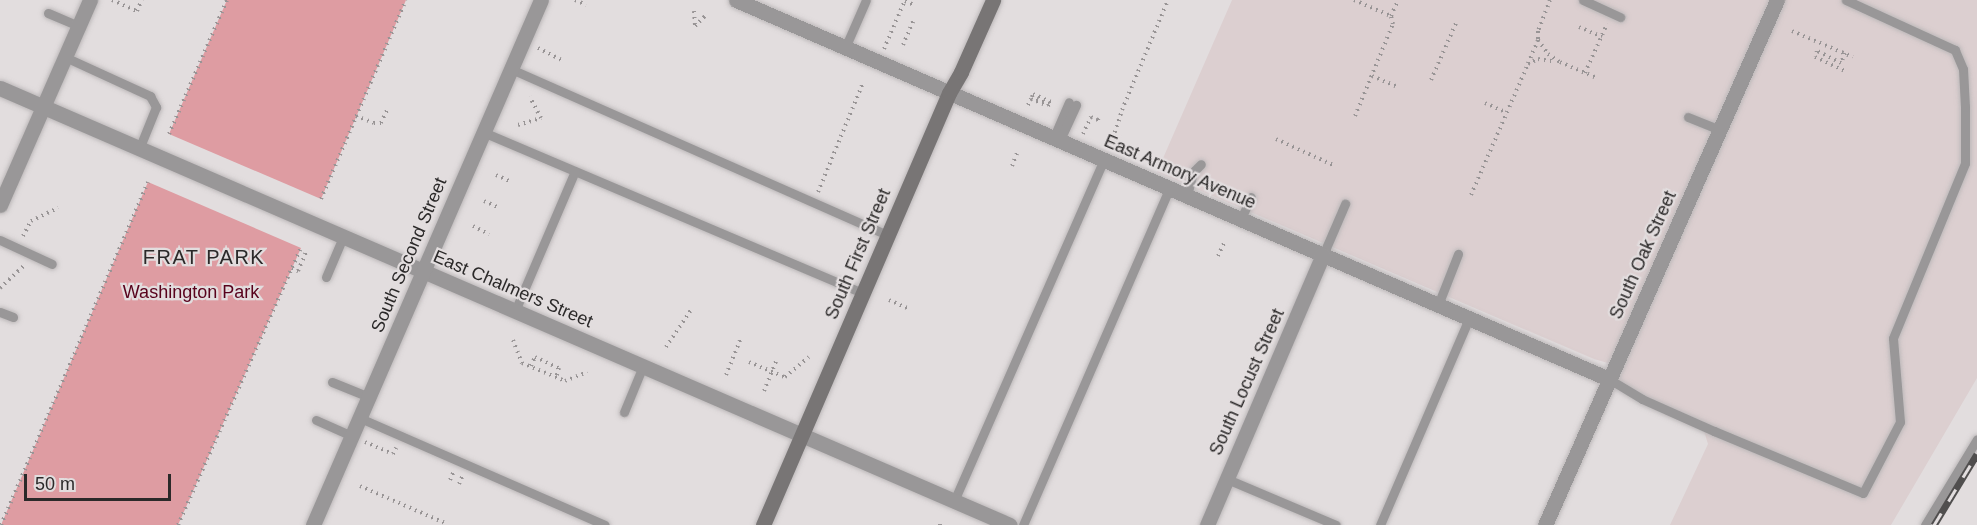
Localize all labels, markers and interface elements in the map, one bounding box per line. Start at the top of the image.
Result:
street label: East Armory Avenue [1100,130,1260,214]
street label: South Second Street [367,174,451,336]
street label: South First Street [821,185,895,323]
street label: South Oak Street [1605,188,1681,322]
district label: FRAT PARK [143,245,265,269]
street label: East Chalmers Street [430,246,596,332]
park label: Washington Park [123,281,259,303]
street label: South Locust Street [1205,305,1289,459]
scale bar [27,462,174,500]
text: 50 m [35,474,75,494]

